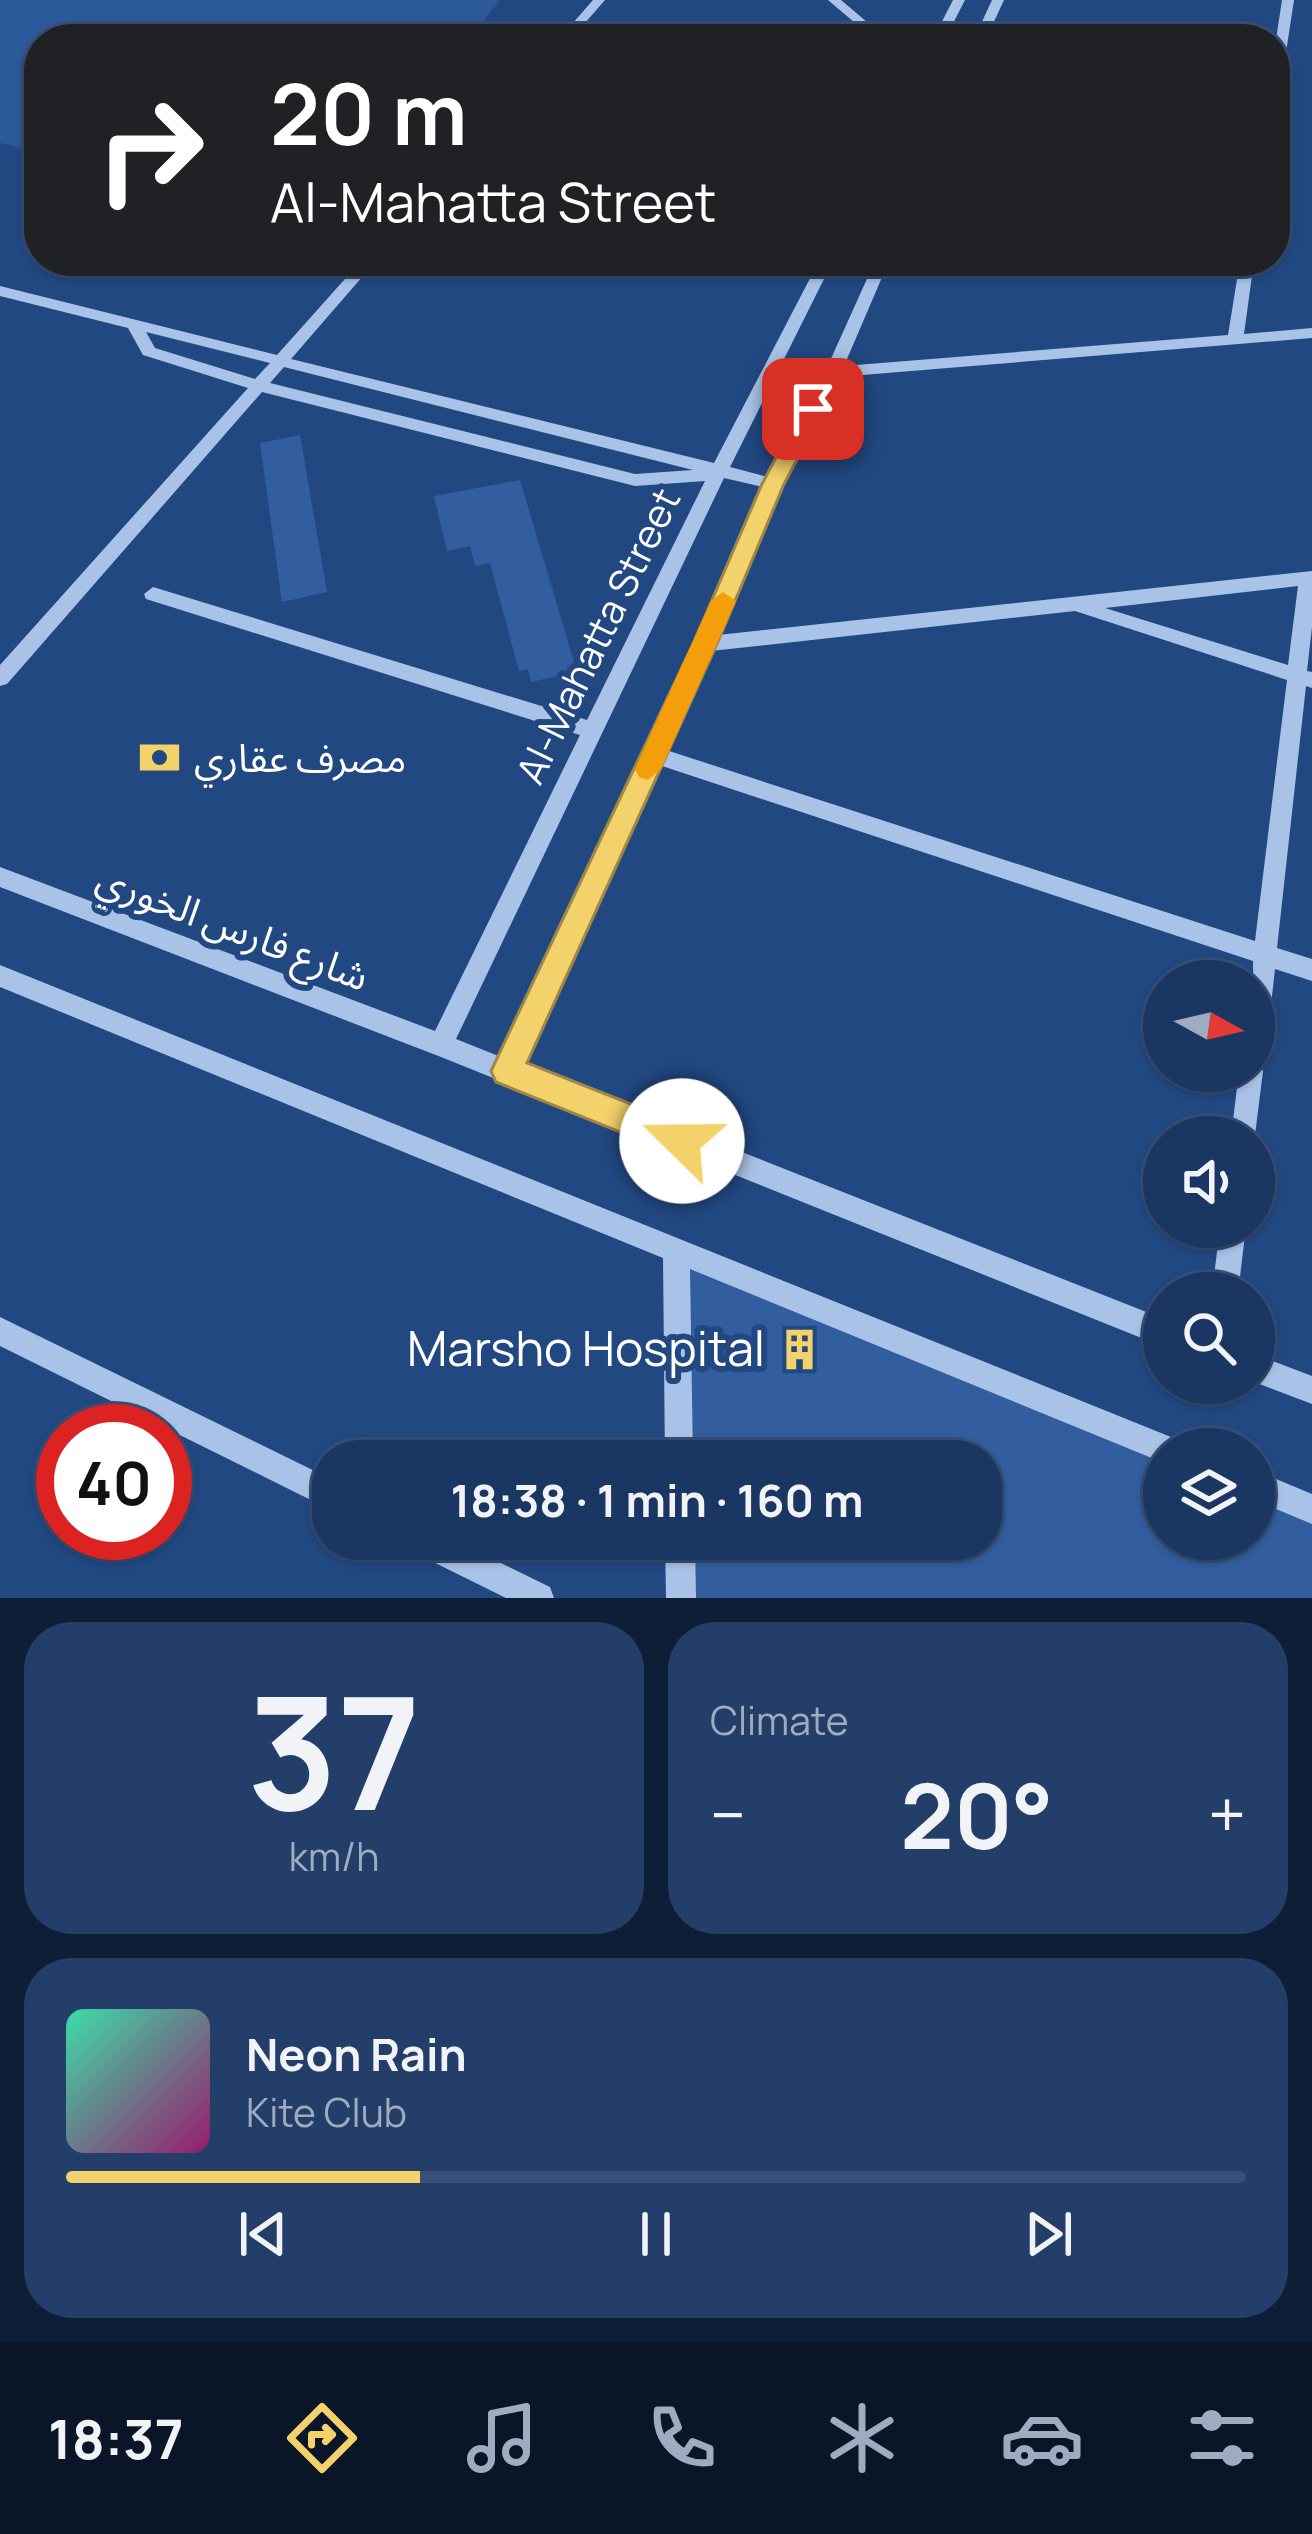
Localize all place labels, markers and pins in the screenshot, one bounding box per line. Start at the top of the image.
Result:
pin [762,358,864,460]
place label: مصرف عقاري [194,730,406,788]
bank icon: مصرف عقاري [137,735,183,781]
place label: Marsho Hospital [407,1315,765,1380]
building icon: Marsho Hospital [776,1326,822,1372]

